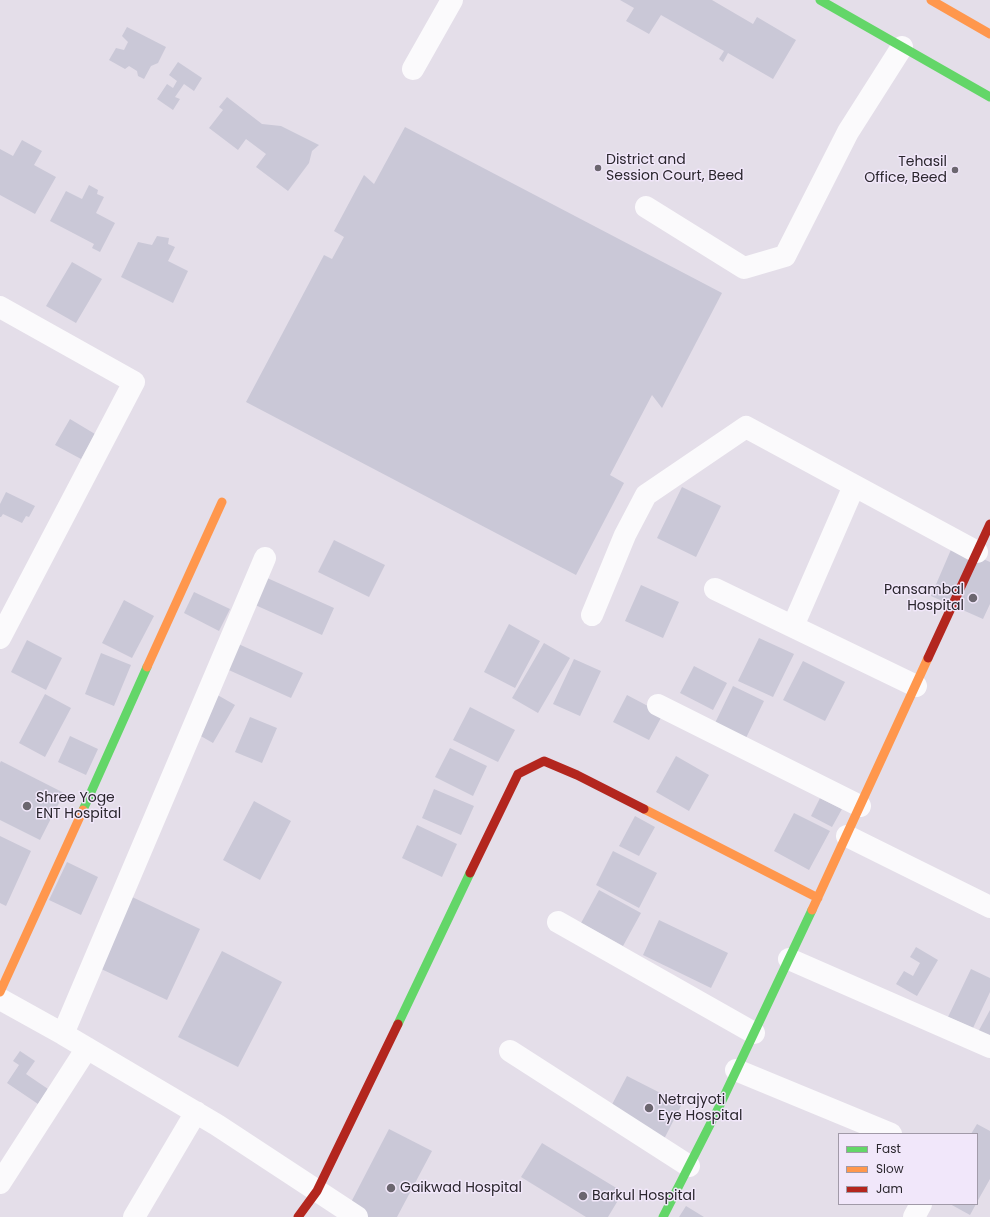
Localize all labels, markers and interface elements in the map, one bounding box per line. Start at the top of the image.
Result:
place label: District and Session Court, Beed [606,152,744,184]
place label: Tehasil Office, Beed [864,154,947,186]
marker: District and Session Court, Beed [593,163,603,173]
marker: Tehasil Office, Beed [950,165,960,175]
place label: Pansambal Hospital [884,582,964,614]
marker: Pansambal Hospital [967,592,979,604]
place label: Shree Yoge ENT Hospital [36,790,121,822]
marker: Shree Yoge ENT Hospital [21,800,33,812]
place label: Netrajyoti Eye Hospital [658,1092,742,1124]
marker: Netrajyoti Eye Hospital [643,1102,655,1114]
legend [838,1133,978,1205]
text: Fast [876,1140,901,1157]
text: Slow [876,1160,904,1177]
place label: Gaikwad Hospital [400,1180,522,1196]
text: Jam [876,1180,903,1197]
marker: Gaikwad Hospital [385,1182,397,1194]
place label: Barkul Hospital [592,1188,695,1204]
marker: Barkul Hospital [577,1190,589,1202]

